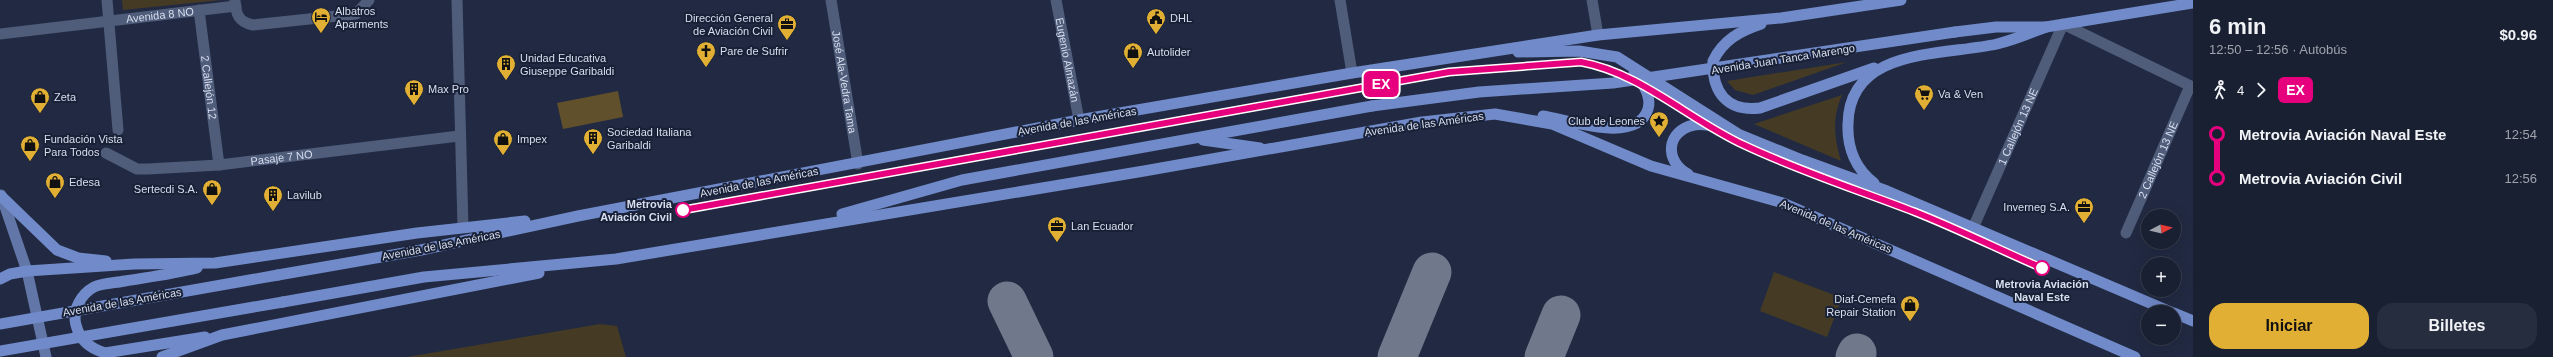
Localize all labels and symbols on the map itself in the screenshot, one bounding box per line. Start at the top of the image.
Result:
street label: Avenida 8 NO [125,5,195,25]
place label: Albatros Aparments [335,5,389,30]
hotel icon: Albatros Aparments [310,6,332,34]
public building icon: DHL [1145,7,1167,35]
place label: Dirección General de Aviación Civil [685,12,773,37]
place label: DHL [1170,12,1192,24]
office icon: Dirección General de Aviación Civil [776,13,798,41]
street label: Eugenio Almazán [1054,17,1081,103]
street label: José Ala-Vedra Tama [830,30,859,135]
church icon: Pare de Sufrir [695,40,717,68]
shop icon: Autolider [1122,41,1144,69]
street label: Avenida Juan Tanca Marengo [1710,42,1856,76]
place label: Pare de Sufrir [720,45,788,57]
place label: Autolider [1147,46,1191,58]
place label: Unidad Educativa Giuseppe Garibaldi [520,52,614,77]
building icon: Unidad Educativa Giuseppe Garibaldi [495,53,517,81]
street label: 2 Callejón 12 [199,55,219,120]
line badge: EX [1363,71,1399,97]
building icon: Max Pro [403,78,425,106]
place label: Max Pro [428,83,469,95]
supermarket icon: Va & Ven [1913,83,1935,111]
shop icon: Zeta [29,86,51,114]
street label: 1 Callejón 13 NE [1996,86,2040,167]
place label: Va & Ven [1938,88,1983,100]
place label: Zeta [54,91,77,103]
street label: Avenida de las Américas [1017,105,1138,137]
street label: Avenida de las Américas [1364,110,1485,138]
place icon: Club de Leones [1648,110,1670,138]
place label: Club de Leones [1568,115,1645,127]
street label: 2 Callejón 13 NE [2136,119,2180,200]
place label: Sociedad Italiana Garibaldi [607,126,692,151]
building icon: Sociedad Italiana Garibaldi [582,127,604,155]
shop icon: Impex [492,128,514,156]
place label: Fundación Vista Para Todos [44,133,124,158]
place label: Impex [517,133,547,145]
shop icon: Fundación Vista Para Todos [19,134,41,162]
street label: Pasaje 7 NO [250,148,314,167]
street label: Avenida de las Américas [699,165,820,199]
shop icon: Edesa [44,171,66,199]
place label: Edesa [69,176,101,188]
shop icon: Sertecdi S.A. [201,178,223,206]
place label: Sertecdi S.A. [134,183,198,195]
building icon: Lavilub [262,184,284,212]
place label: Lavilub [287,189,322,201]
office icon: Inverneg S.A. [2073,196,2095,224]
street label: Avenida de las Américas [1778,197,1894,255]
place label: Metrovia Aviación Civil [600,198,673,223]
place label: Inverneg S.A. [2003,201,2070,213]
marker: Metrovia Aviación Civil [675,202,691,218]
north arrow [2141,209,2181,249]
office icon: Lan Ecuador [1046,215,1068,243]
place label: Lan Ecuador [1071,220,1134,232]
street label: Avenida de las Américas [381,228,502,262]
marker: Metrovia Aviación Naval Este [2034,260,2050,276]
place label: Metrovia Aviación Naval Este [1995,278,2089,303]
street label: Avenida de las Américas [62,286,183,318]
place label: Diaf-Cemefa Repair Station [1826,293,1897,318]
shop icon: Diaf-Cemefa Repair Station [1899,294,1921,322]

